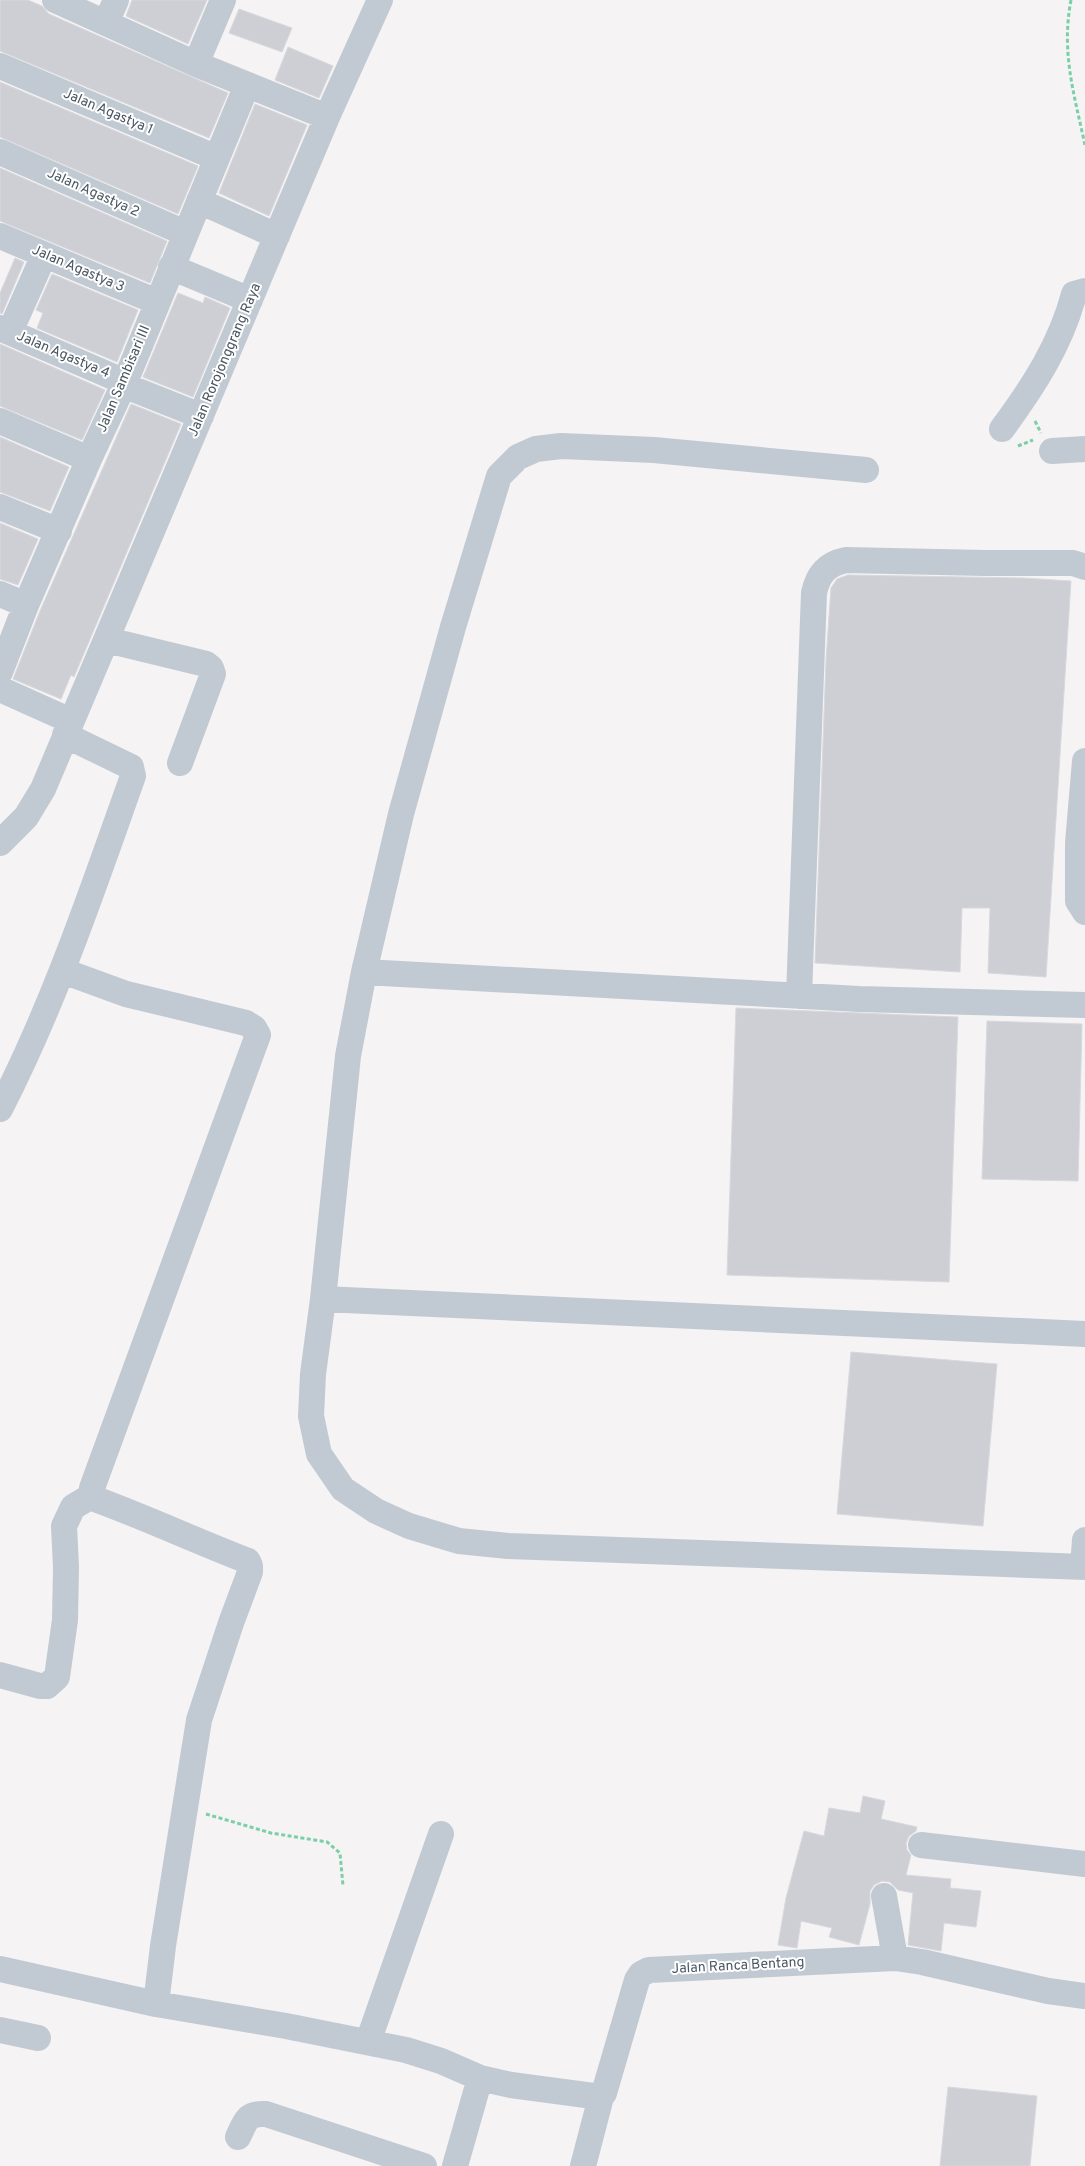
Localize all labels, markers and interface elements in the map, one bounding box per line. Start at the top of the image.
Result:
street label: Jalan Agastya 1 [60,85,156,139]
street label: Jalan Agastya 2 [44,165,142,221]
street label: Jalan Agastya 3 [29,242,127,296]
street label: Jalan Rorojonggrang Raya [185,281,265,439]
street label: Jalan Sambisari III [94,323,154,435]
street label: Jalan Agastya 4 [14,328,112,382]
street label: Jalan Ranca Bentang [671,1954,805,1978]

